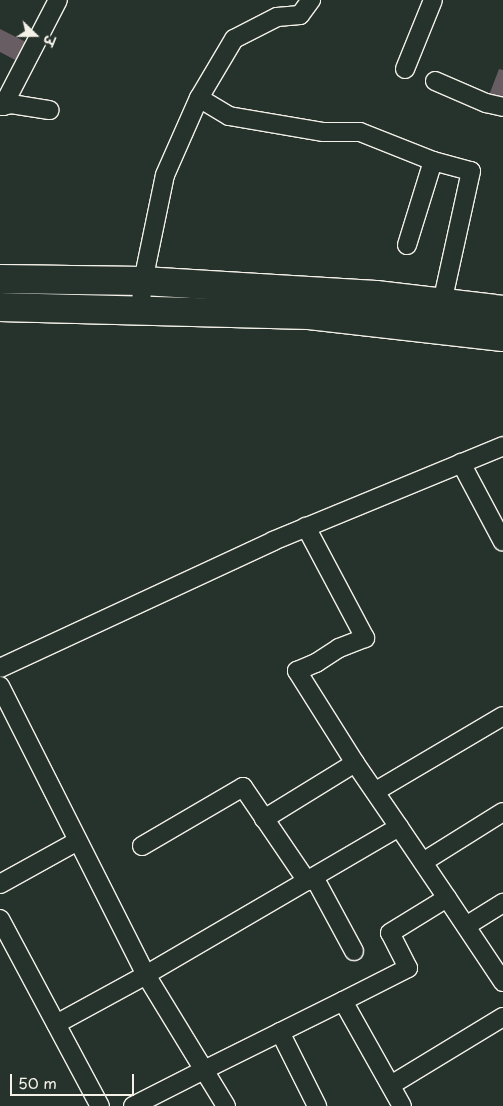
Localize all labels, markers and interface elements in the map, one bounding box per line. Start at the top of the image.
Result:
north arrow [10,10,60,60]
text: उ [38,33,61,49]
scale bar [12,1064,136,1096]
text: 50 m [18,1071,57,1094]

